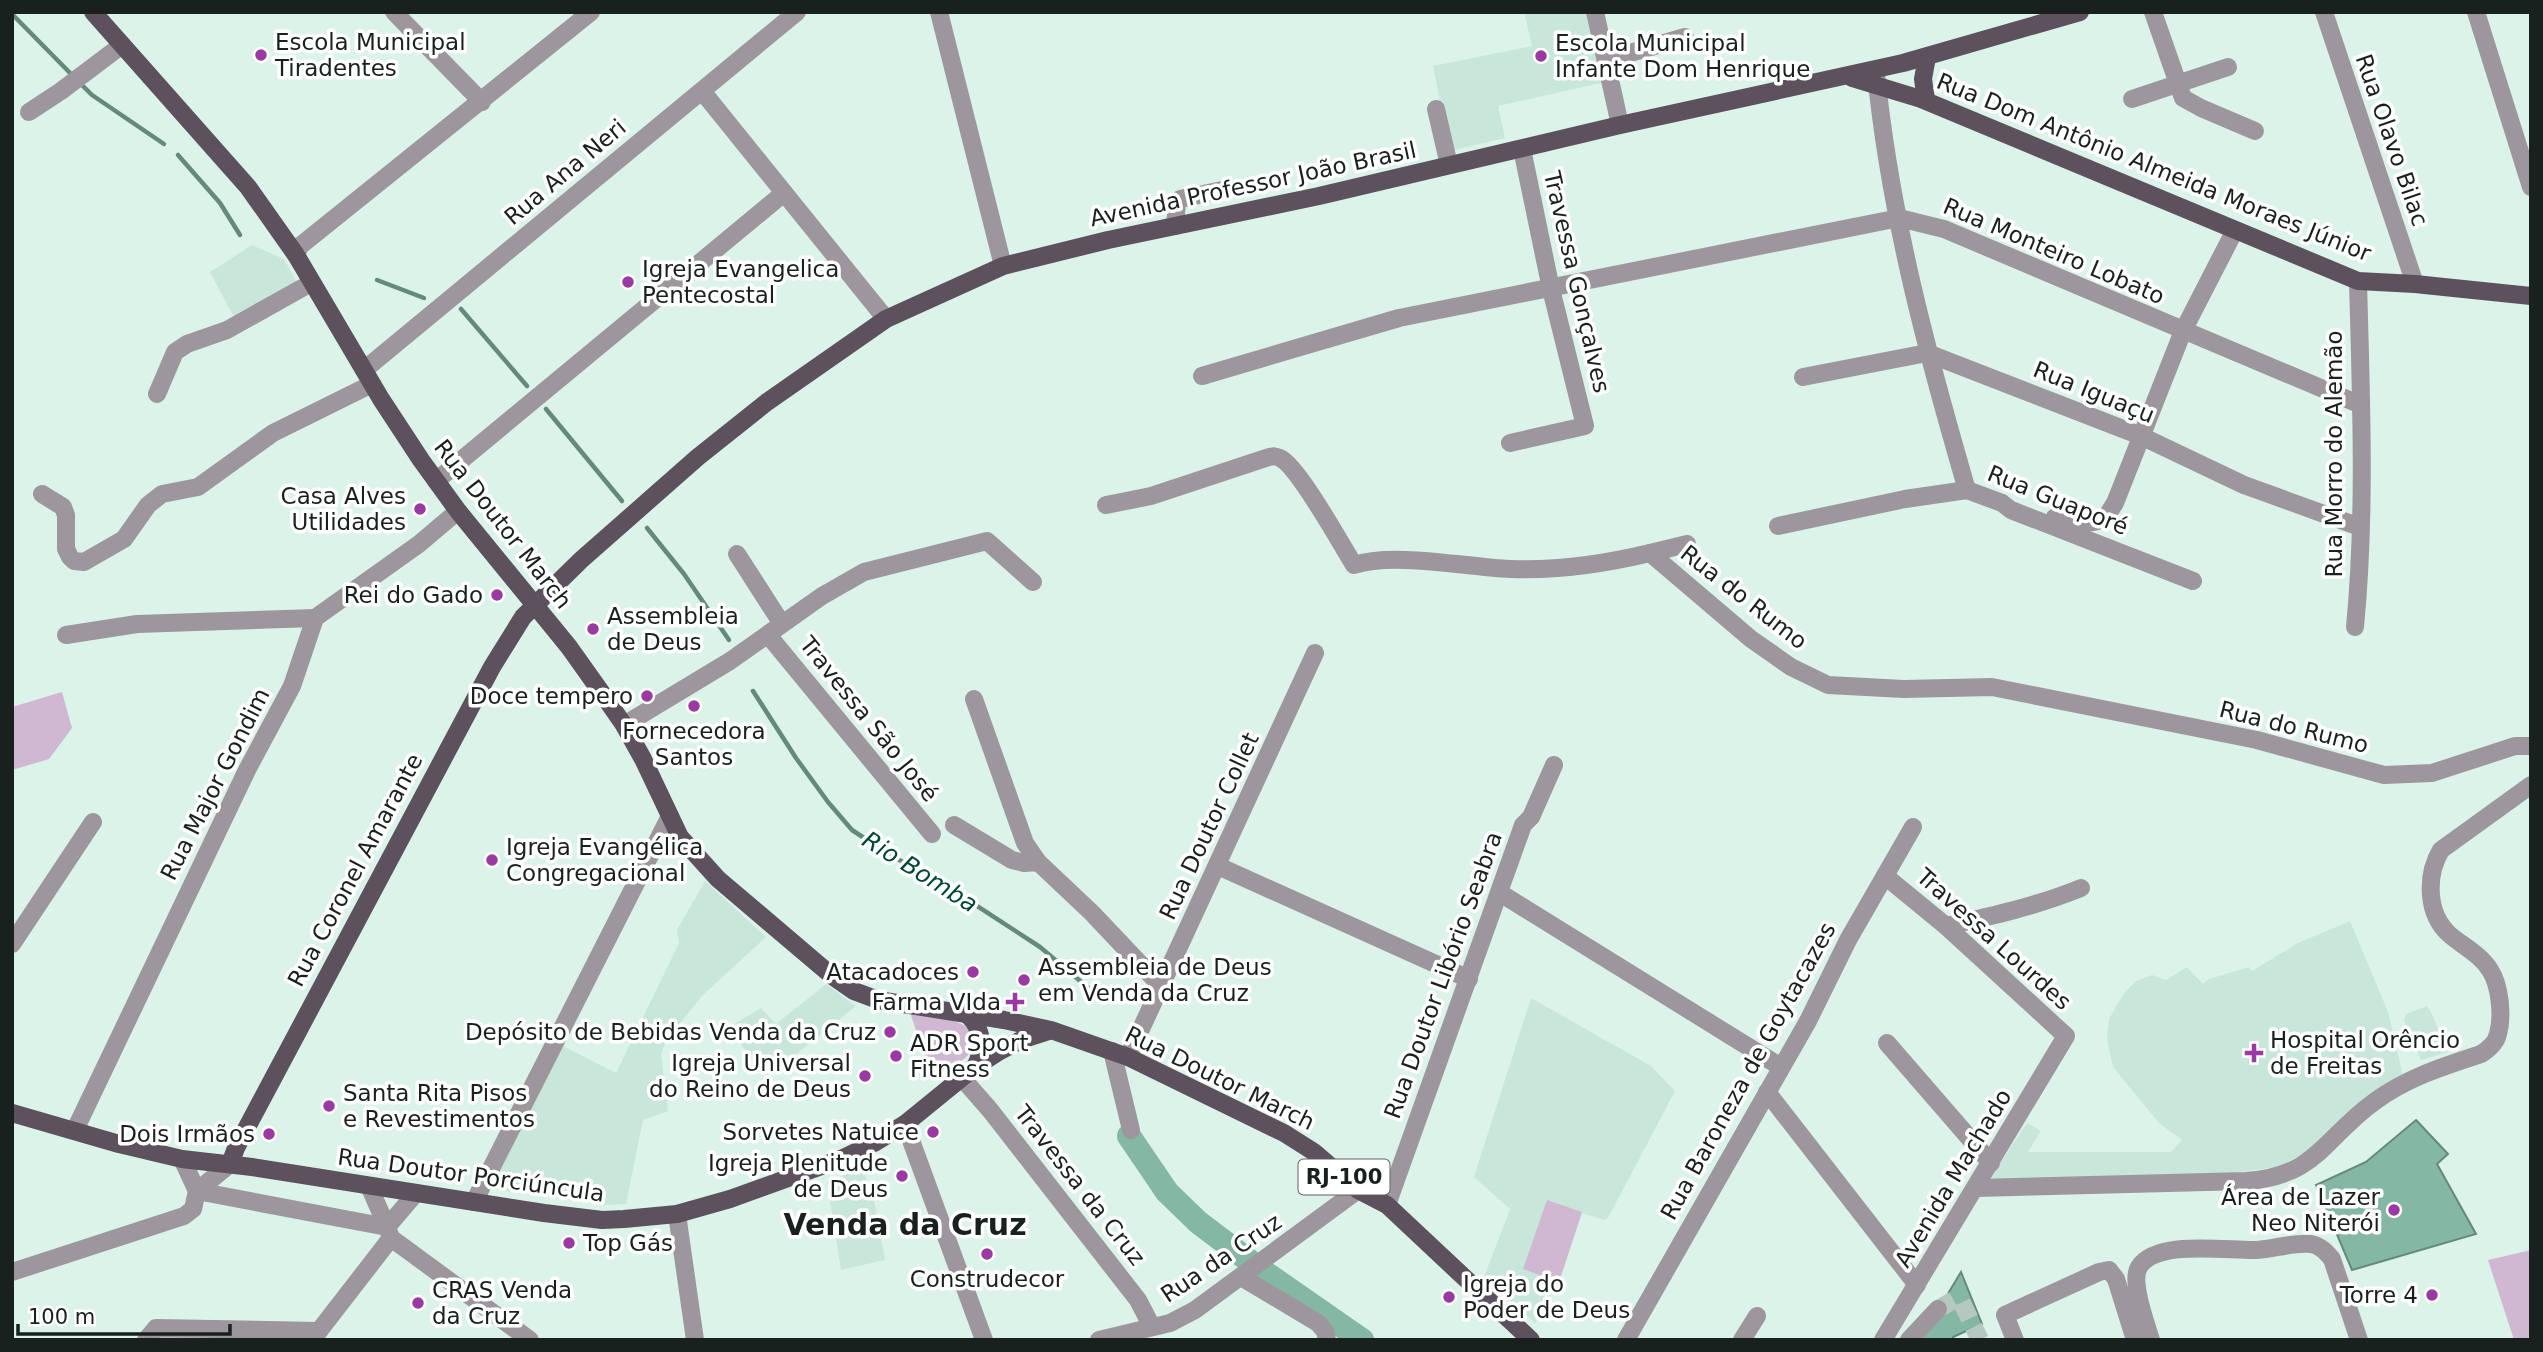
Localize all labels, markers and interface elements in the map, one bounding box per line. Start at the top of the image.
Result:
place label: Escola Municipal Tiradentes [274,29,466,81]
place label: Escola Municipal Infante Dom Henrique [1555,30,1810,82]
marker: Escola Municipal Tiradentes [253,47,269,63]
marker: Escola Municipal Infante Dom Henrique [1533,48,1549,64]
street label: Rua Olavo Bilac [2350,51,2434,229]
street label: Rua Dom Antônio Almeida Moraes Júnior [1933,68,2375,267]
street label: Rua Ana Neri [499,114,631,230]
street label: Avenida Professor João Brasil [1087,137,1419,231]
street label: Travessa Gonçalves [1539,168,1615,395]
street label: Rua Monteiro Lobato [1940,193,2168,309]
place label: Igreja Evangelica Pentecostal [642,256,839,308]
marker: Igreja Evangelica Pentecostal [620,274,636,290]
street label: Rua Morro do Alemão [2321,330,2347,578]
street label: Rua Iguaçu [2030,356,2158,428]
street label: Rua Doutor March [429,434,577,614]
street label: Rua Guaporé [1984,460,2132,540]
place label: Casa Alves Utilidades [281,483,406,535]
marker: Casa Alves Utilidades [412,501,428,517]
street label: Rua do Rumo [1676,540,1812,654]
place label: Rei do Gado [344,582,483,608]
marker: Rei do Gado [489,587,505,603]
place label: Assembleia de Deus [607,603,739,655]
marker: Assembleia de Deus [585,621,601,637]
street label: Travessa São José [794,631,943,807]
place label: Doce tempero [470,683,633,709]
street label: Rua Major Gondim [155,684,275,884]
marker: Doce tempero [639,688,655,704]
street label: Rua do Rumo [2217,696,2371,758]
marker: Fornecedora Santos [686,698,702,714]
place label: Fornecedora Santos [622,718,766,770]
street label: Rua Doutor Collet [1154,728,1264,924]
street label: Rua Coronel Amarante [282,749,428,991]
water label: Rio Bomba [857,826,983,918]
street label: Rua Doutor Libório Seabra [1379,828,1507,1122]
place label: Igreja Evangélica Congregacional [506,834,703,886]
marker: Igreja Evangélica Congregacional [484,852,500,868]
street label: Travessa Lourdes [1911,862,2076,1015]
street label: Rua Baroneza de Goytacazes [1655,918,1841,1224]
place label: Assembleia de Deus em Venda da Cruz [1038,954,1272,1006]
place label: Atacadoces [826,959,959,985]
marker: Atacadoces [965,964,981,980]
marker: Assembleia de Deus em Venda da Cruz [1016,972,1032,988]
place label: Farma VIda [872,989,1001,1015]
marker: Farma VIda [1007,994,1023,1010]
place label: Depósito de Bebidas Venda da Cruz [465,1019,876,1045]
street label: Rua Doutor March [1121,1021,1319,1135]
marker: Depósito de Bebidas Venda da Cruz [882,1024,898,1040]
place label: Hospital Orêncio de Freitas [2270,1027,2460,1079]
place label: ADR Sport Fitness [910,1030,1028,1082]
marker: Hospital Orêncio de Freitas [2244,1043,2264,1063]
marker: ADR Sport Fitness [888,1048,904,1064]
place label: Igreja Universal do Reino de Deus [649,1050,851,1102]
marker: Igreja Universal do Reino de Deus [857,1068,873,1084]
place label: Santa Rita Pisos e Revestimentos [343,1080,535,1132]
street label: Avenida Machado [1890,1084,2016,1272]
marker: Santa Rita Pisos e Revestimentos [321,1098,337,1114]
street label: Travessa da Cruz [1009,1099,1150,1270]
place label: Sorvetes Natuice [723,1119,919,1145]
place label: Dois Irmãos [119,1121,255,1147]
marker: Sorvetes Natuice [925,1124,941,1140]
marker: Dois Irmãos [261,1126,277,1142]
street label: Rua Doutor Porciúncula [336,1143,606,1207]
place label: Igreja Plenitude de Deus [708,1150,888,1202]
road number: RJ-100 [1298,1160,1390,1194]
marker: Igreja Plenitude de Deus [894,1168,910,1184]
place label: Área de Lazer Neo Niterói [2221,1183,2381,1236]
marker: Área de Lazer Neo Niterói [2386,1202,2402,1218]
district label: Venda da Cruz [783,1207,1027,1242]
street label: Rua da Cruz [1156,1208,1286,1308]
place label: Top Gás [582,1230,673,1256]
marker: Top Gás [561,1235,577,1251]
marker: Construdecor [979,1246,995,1262]
place label: Construdecor [910,1266,1065,1292]
place label: Igreja do Poder de Deus [1463,1271,1630,1323]
place label: CRAS Venda da Cruz [432,1277,572,1329]
place label: Torre 4 [2339,1282,2418,1308]
marker: Torre 4 [2424,1287,2440,1303]
marker: Igreja do Poder de Deus [1441,1289,1457,1305]
scale bar [18,1292,229,1336]
marker: CRAS Venda da Cruz [410,1295,426,1311]
text: 100 m [28,1305,95,1329]

